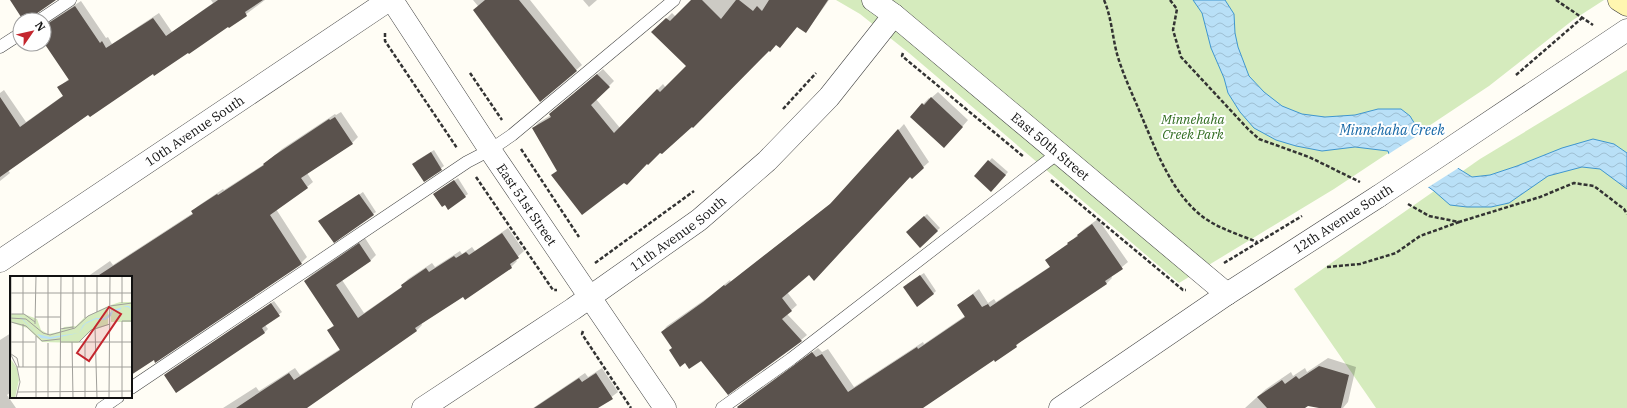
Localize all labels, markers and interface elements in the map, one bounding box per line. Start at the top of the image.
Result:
north arrow [12,12,52,52]
text: N [32,19,49,34]
street label: 10th Avenue South [141,91,247,170]
street label: East 50th Street [1008,108,1094,184]
park label: Minnehaha Creek Park [1160,111,1225,143]
water label: Minnehaha Creek [1338,121,1445,139]
street label: East 51st Street [493,160,561,249]
street label: 12th Avenue South [1290,180,1396,258]
street label: 11th Avenue South [626,192,729,275]
inset map [10,276,132,398]

